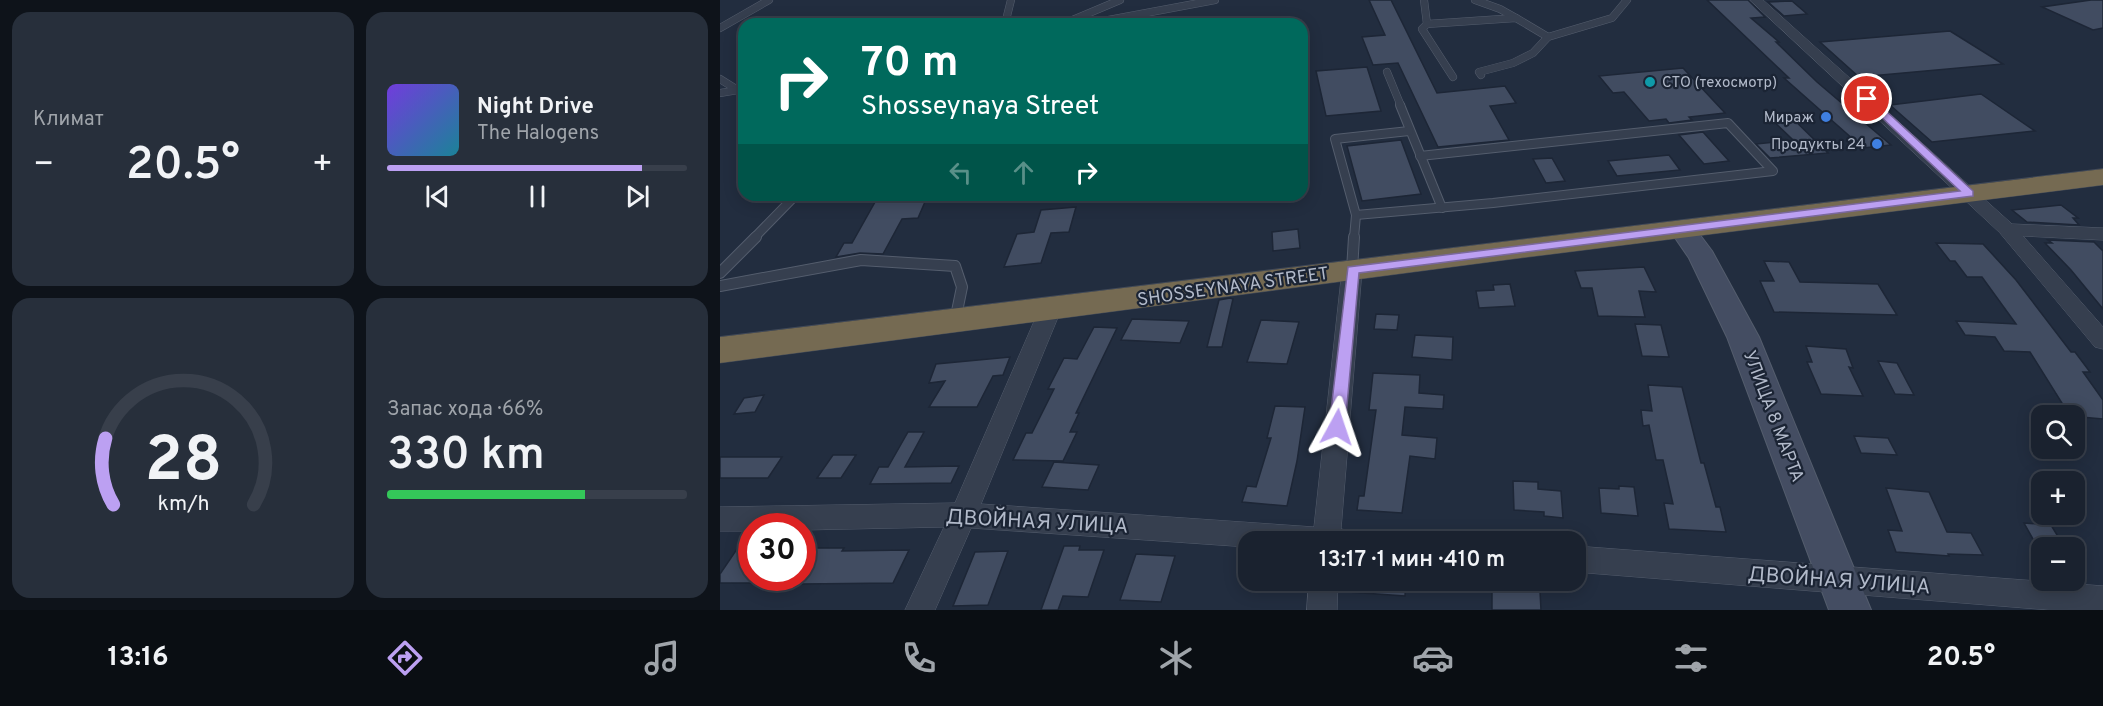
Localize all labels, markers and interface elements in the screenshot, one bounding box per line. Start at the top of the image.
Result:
text: 70 m [861,38,959,91]
icon: right [762,42,840,120]
pin [1841,73,1892,124]
place label: СТО (техосмотр) [1662,74,1777,93]
marker: СТО (техосмотр) [1643,75,1657,89]
icon: arrive [1850,82,1883,115]
text: Shosseynaya Street [861,90,1099,124]
text: Night Drive [477,94,594,121]
text: Климат [33,107,104,133]
place label: Мираж [1764,109,1814,128]
marker: Мираж [1819,110,1833,124]
text: The Halogens [477,121,599,147]
place label: Продукты 24 [1771,136,1865,155]
marker: Продукты 24 [1870,137,1884,151]
text: 20.5° [126,138,240,195]
text: − [33,145,54,187]
text: + [312,145,333,187]
icon: left [944,156,977,189]
icon: ahead [1007,156,1040,189]
icon: right [1070,156,1103,189]
icon: previous [421,180,454,213]
icon: pause [521,180,554,213]
icon: next [621,180,654,213]
street label: SHOSSEYNAYA STREET [1136,263,1330,312]
street label: УЛИЦА 8 МАРТА [1737,347,1808,486]
position arrow [1305,395,1369,459]
text: Запас хода · 66% [387,397,543,423]
map controls [2031,405,2085,591]
button: search [2031,405,2085,459]
text: 28 [144,424,222,503]
text: 330 km [387,428,545,485]
button: + [2031,471,2085,525]
text: km/h [157,491,209,518]
street label: ДВОЙНАЯ УЛИЦА [945,503,1129,541]
speed limit sign: 30 [738,513,816,591]
button: − [2031,537,2085,591]
text: 13:17 · 1 мин · 410 m [1319,547,1505,574]
street label: ДВОЙНАЯ УЛИЦА [1747,561,1931,601]
icon: directions [384,637,426,679]
icon: music [641,637,683,679]
icon: phone [898,637,940,679]
icon: climate [1155,637,1197,679]
icon: car [1412,637,1454,679]
icon: filters [1670,637,1712,679]
text: 13:16 [108,641,169,675]
text: 20.5° [1927,641,1995,675]

